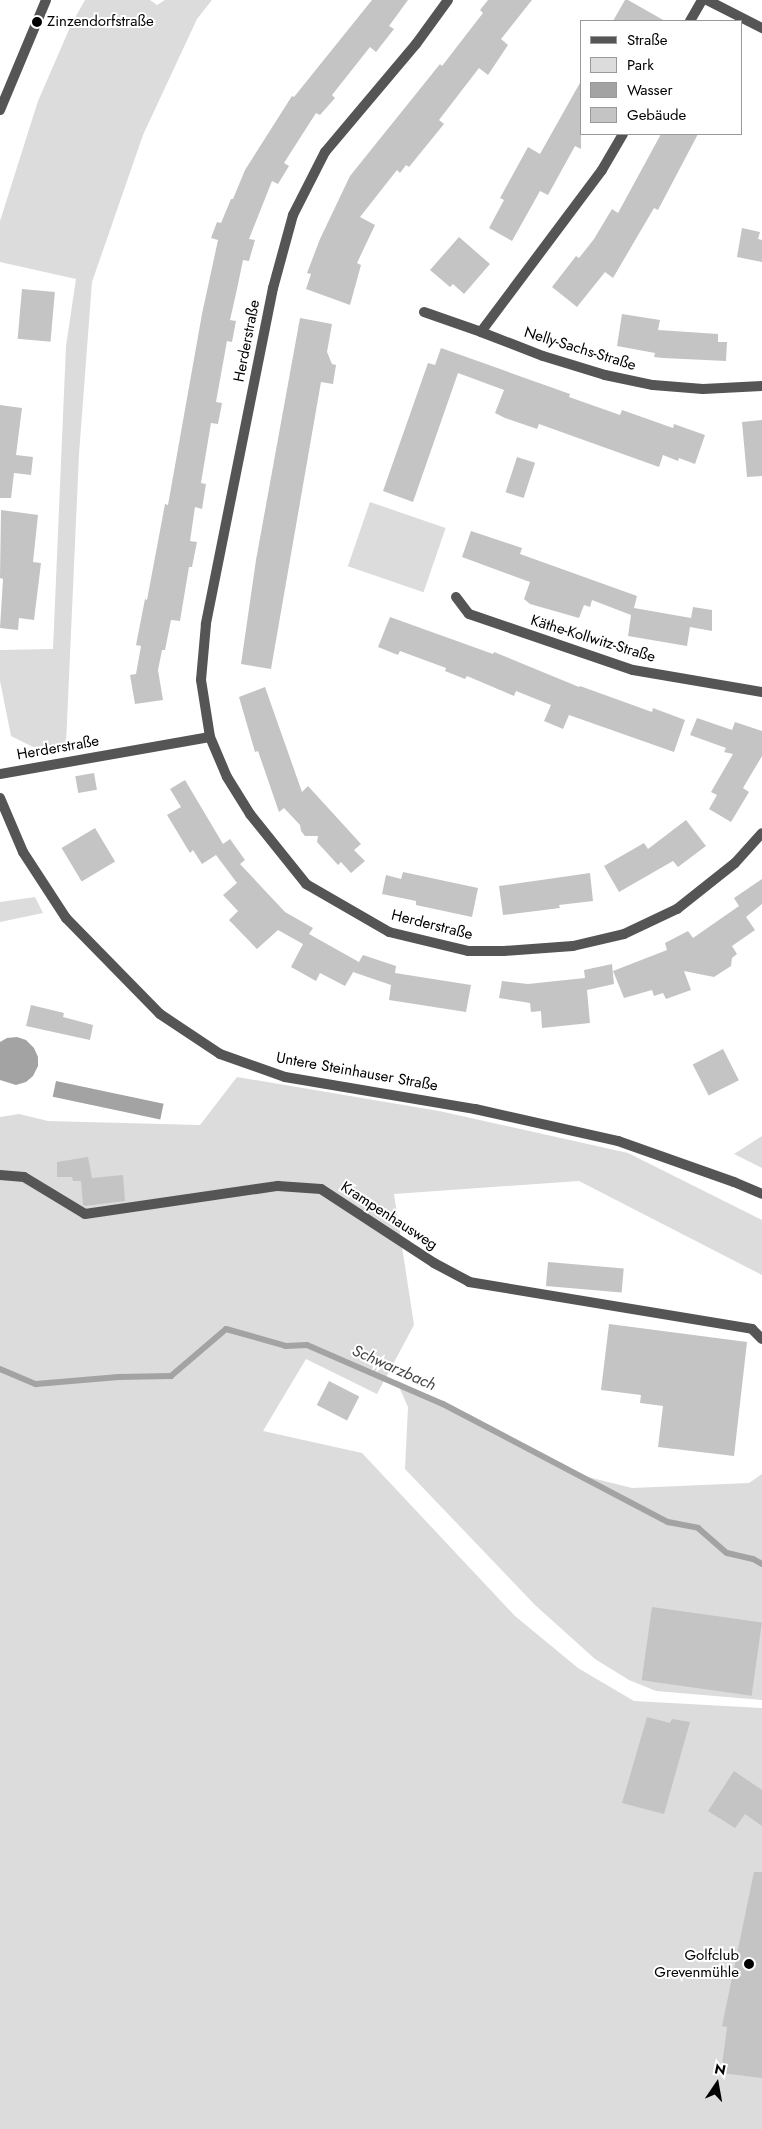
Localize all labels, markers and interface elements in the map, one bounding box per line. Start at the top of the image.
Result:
place label: Zinzendorfstraße [47,13,154,31]
marker: Zinzendorfstraße [31,16,43,28]
legend [580,20,742,135]
text: Straße [627,29,667,51]
text: Park [627,54,654,76]
text: Wasser [627,79,673,101]
text: Gebäude [627,104,686,126]
street label: Herderstraße [230,298,264,384]
street label: Nelly-Sachs-Straße [522,323,638,375]
street label: Käthe-Kollwitz-Straße [529,611,657,667]
street label: Herderstraße [15,732,101,764]
street label: Herderstraße [389,906,475,944]
street label: Untere Steinhauser Straße [275,1049,439,1095]
street label: Krampenhausweg [337,1178,441,1254]
water label: Schwarzbach [349,1341,439,1395]
place label: Golfclub Grevenmühle [654,1946,739,1981]
marker: Golfclub Grevenmühle [743,1958,755,1970]
text: N [713,2058,728,2080]
north arrow [692,2059,742,2109]

